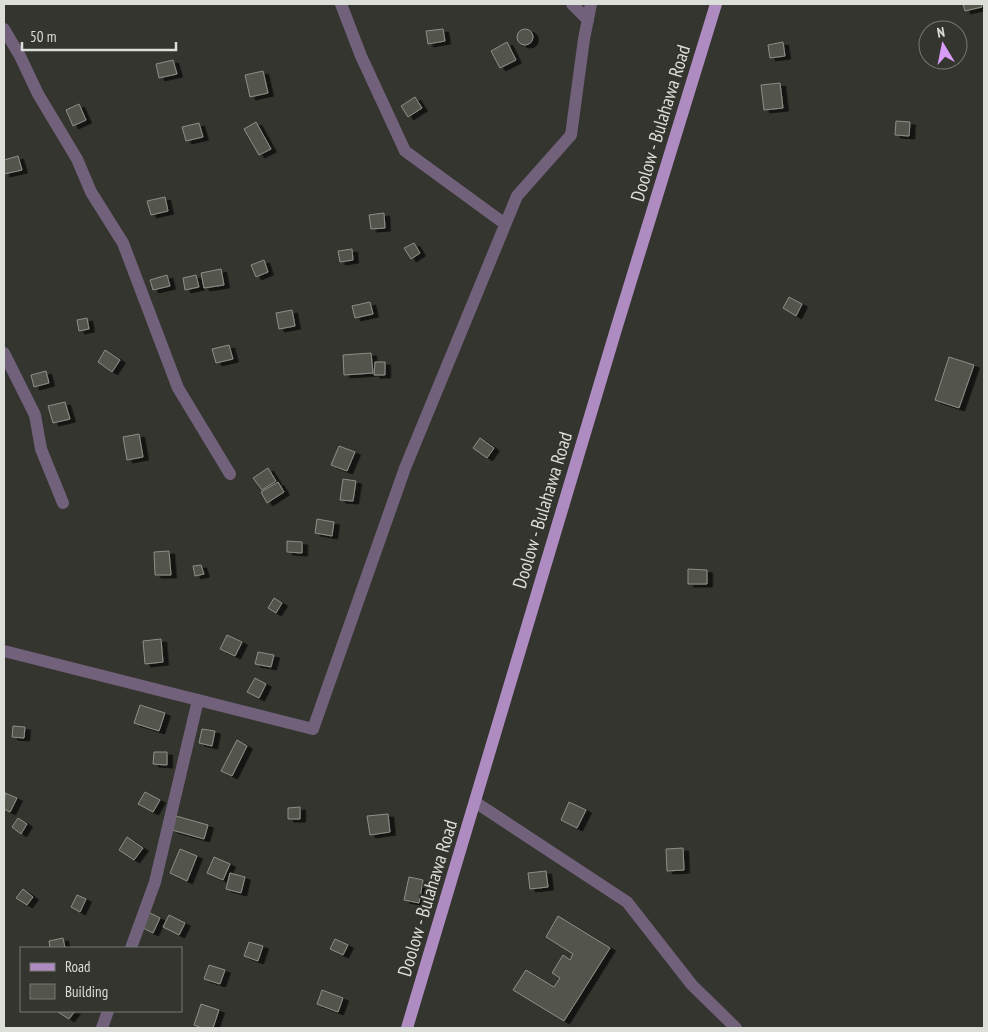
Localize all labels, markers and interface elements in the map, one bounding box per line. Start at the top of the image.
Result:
scale bar [22,20,176,52]
north arrow [918,20,968,70]
text: N [935,23,946,42]
text: 50 m [30,27,56,46]
street label: Doolow - Bulahawa Road [625,42,695,204]
street label: Doolow - Bulahawa Road [507,429,577,591]
street label: Doolow - Bulahawa Road [392,817,462,979]
legend [20,947,182,1012]
text: Road [65,957,91,976]
text: Building [65,982,108,1001]

